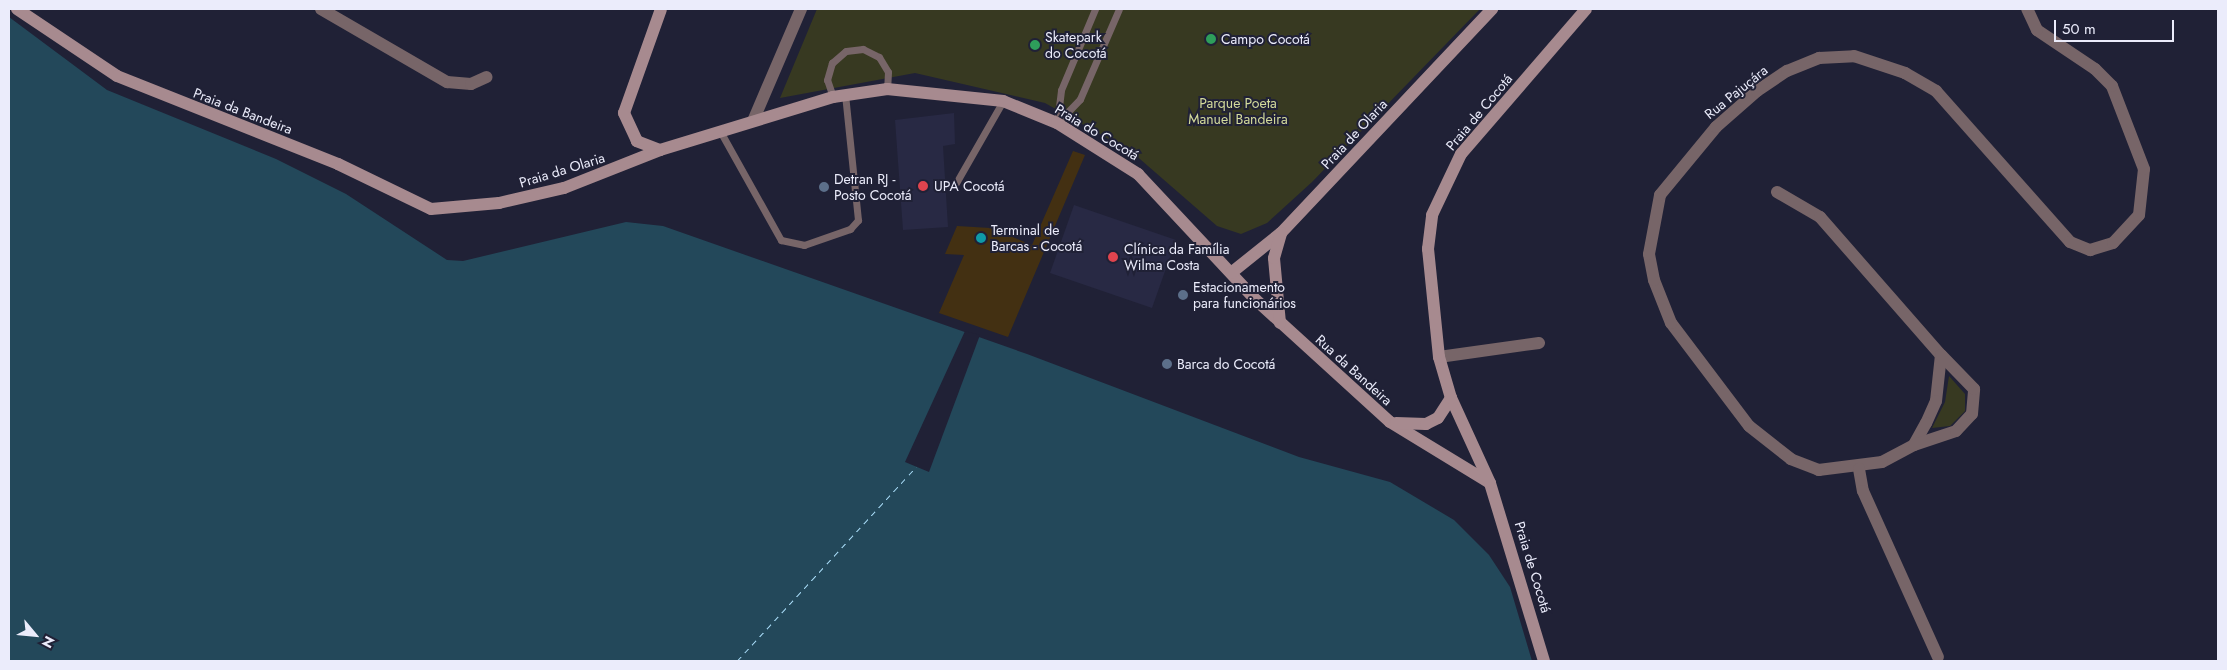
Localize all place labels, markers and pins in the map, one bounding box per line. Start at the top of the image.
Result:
place label: Skatepark do Cocotá [1045,29,1107,62]
place label: Campo Cocotá [1221,31,1310,47]
marker: Campo Cocotá [1205,33,1217,45]
marker: Skatepark do Cocotá [1029,39,1041,51]
place label: Detran RJ - Posto Cocotá [834,171,911,203]
place label: UPA Cocotá [934,178,1005,194]
marker: UPA Cocotá [916,179,930,193]
marker: Detran RJ - Posto Cocotá [818,181,830,193]
place label: Terminal de Barcas - Cocotá [991,222,1082,254]
marker: Terminal de Barcas - Cocotá [975,232,987,244]
place label: Clínica da Família Wilma Costa [1124,241,1229,274]
marker: Clínica da Família Wilma Costa [1106,250,1120,264]
place label: Estacionamento para funcionários [1193,279,1296,312]
marker: Estacionamento para funcionários [1177,289,1189,301]
place label: Barca do Cocotá [1177,356,1275,372]
marker: Barca do Cocotá [1161,358,1173,370]

